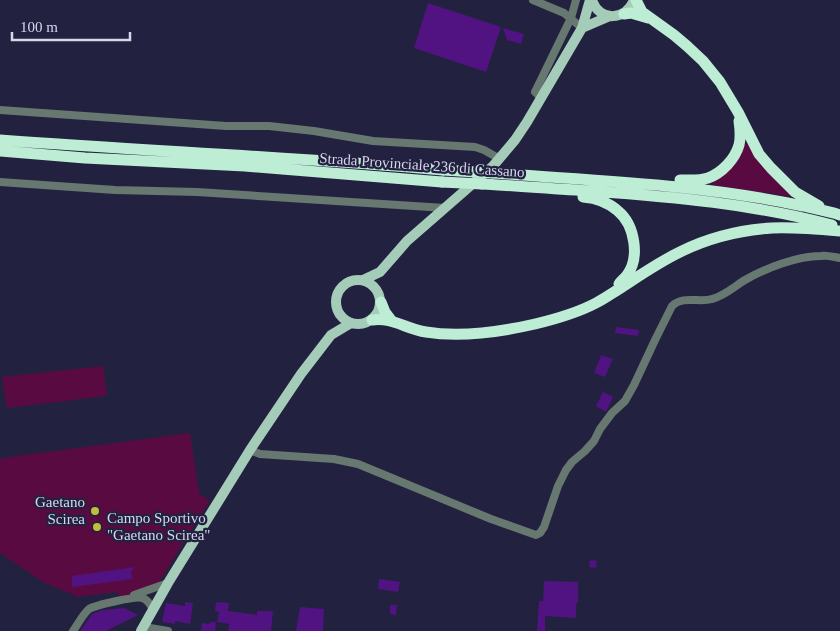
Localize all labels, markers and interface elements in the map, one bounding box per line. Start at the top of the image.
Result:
scale bar [12,10,130,42]
text: 100 m [20,19,58,35]
street label: Strada Provinciale 236 di Cassano [319,150,525,180]
place label: Gaetano Scirea [35,494,85,527]
marker: Gaetano Scirea [89,505,101,517]
place label: Campo Sportivo "Gaetano Scirea" [107,510,210,543]
marker: Campo Sportivo "Gaetano Scirea" [91,521,103,533]

